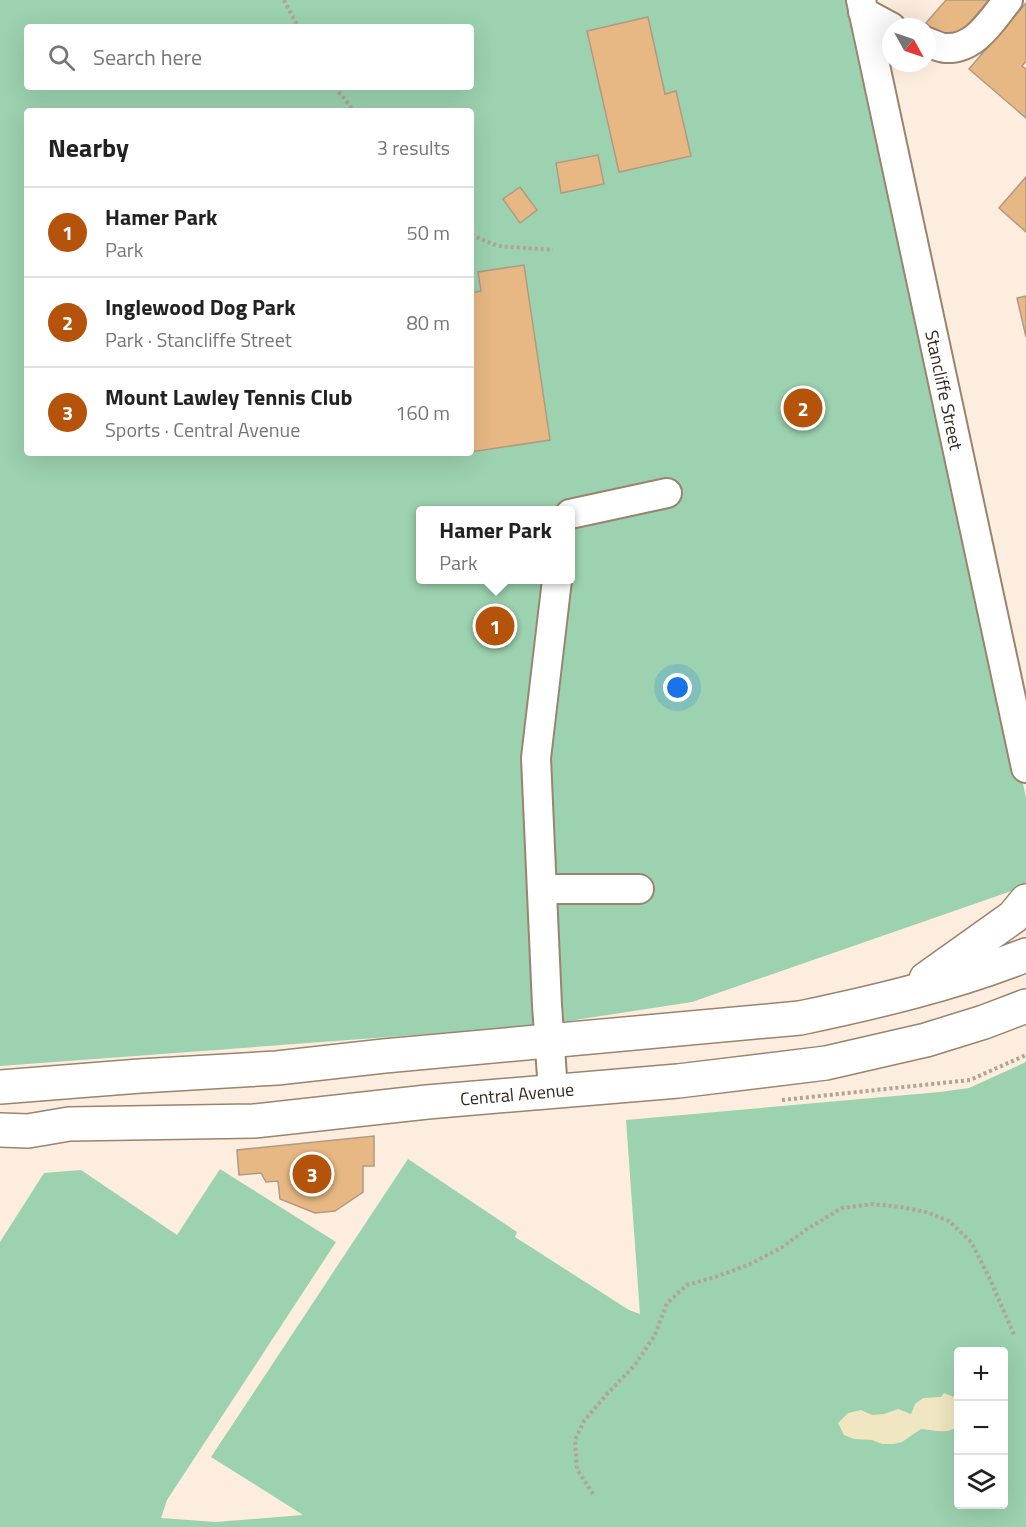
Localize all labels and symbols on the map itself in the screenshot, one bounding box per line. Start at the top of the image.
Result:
north arrow [882,18,936,72]
street label: Stancliffe Street [918,328,970,453]
pin: 2 [784,386,822,430]
pin: 1 [476,604,514,648]
your location [663,673,692,702]
street label: Central Avenue [459,1076,575,1112]
pin: 3 [292,1152,332,1196]

